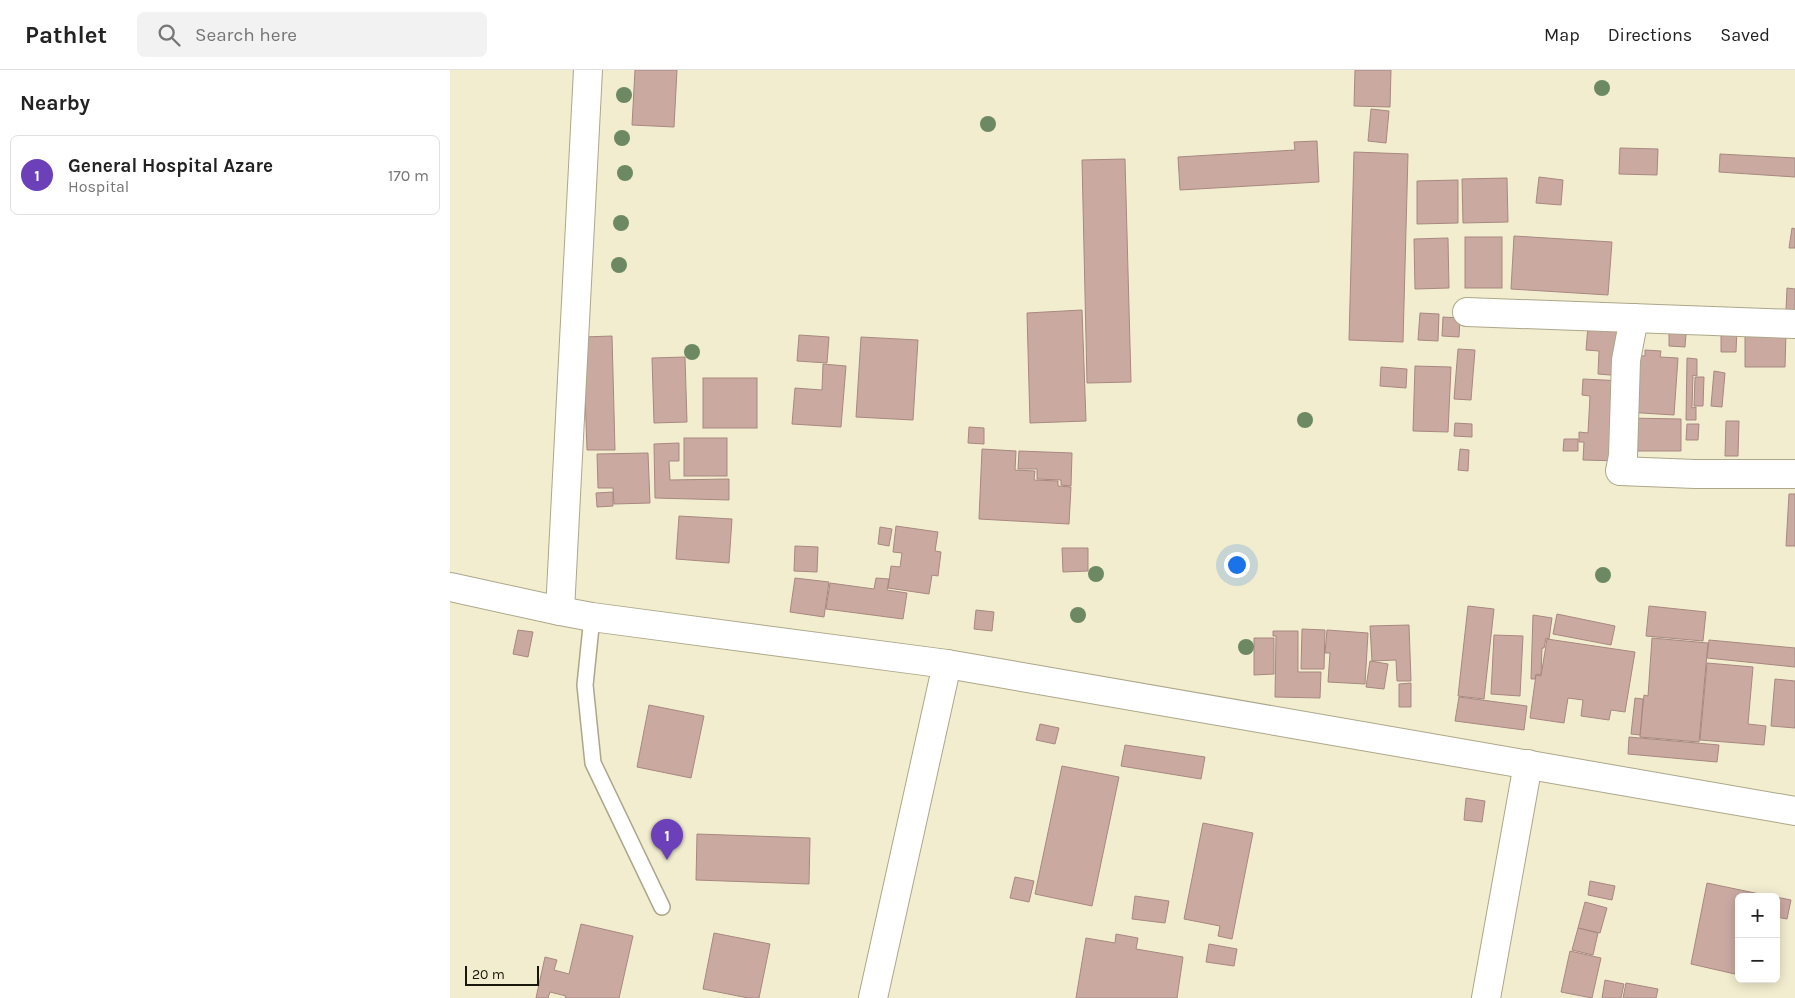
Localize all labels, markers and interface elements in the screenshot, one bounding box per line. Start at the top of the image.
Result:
search box [137,12,487,57]
text: Pathlet [25,21,107,49]
icon: search [155,21,183,49]
text: Search here [195,24,297,46]
text: Map [1544,24,1580,46]
text: Directions [1608,24,1692,46]
text: Saved [1720,24,1770,46]
text: Nearby [20,91,90,115]
text: General Hospital Azare [68,155,273,177]
text: 1 [34,166,40,185]
text: 170 m [388,166,429,185]
text: Hospital [68,177,129,196]
your location [1224,552,1250,578]
pin: 1 [651,819,683,860]
map controls [1735,893,1780,983]
button: + [1735,893,1780,938]
button: − [1735,938,1780,983]
scale bar [465,963,539,986]
text: 20 m [472,966,505,983]

